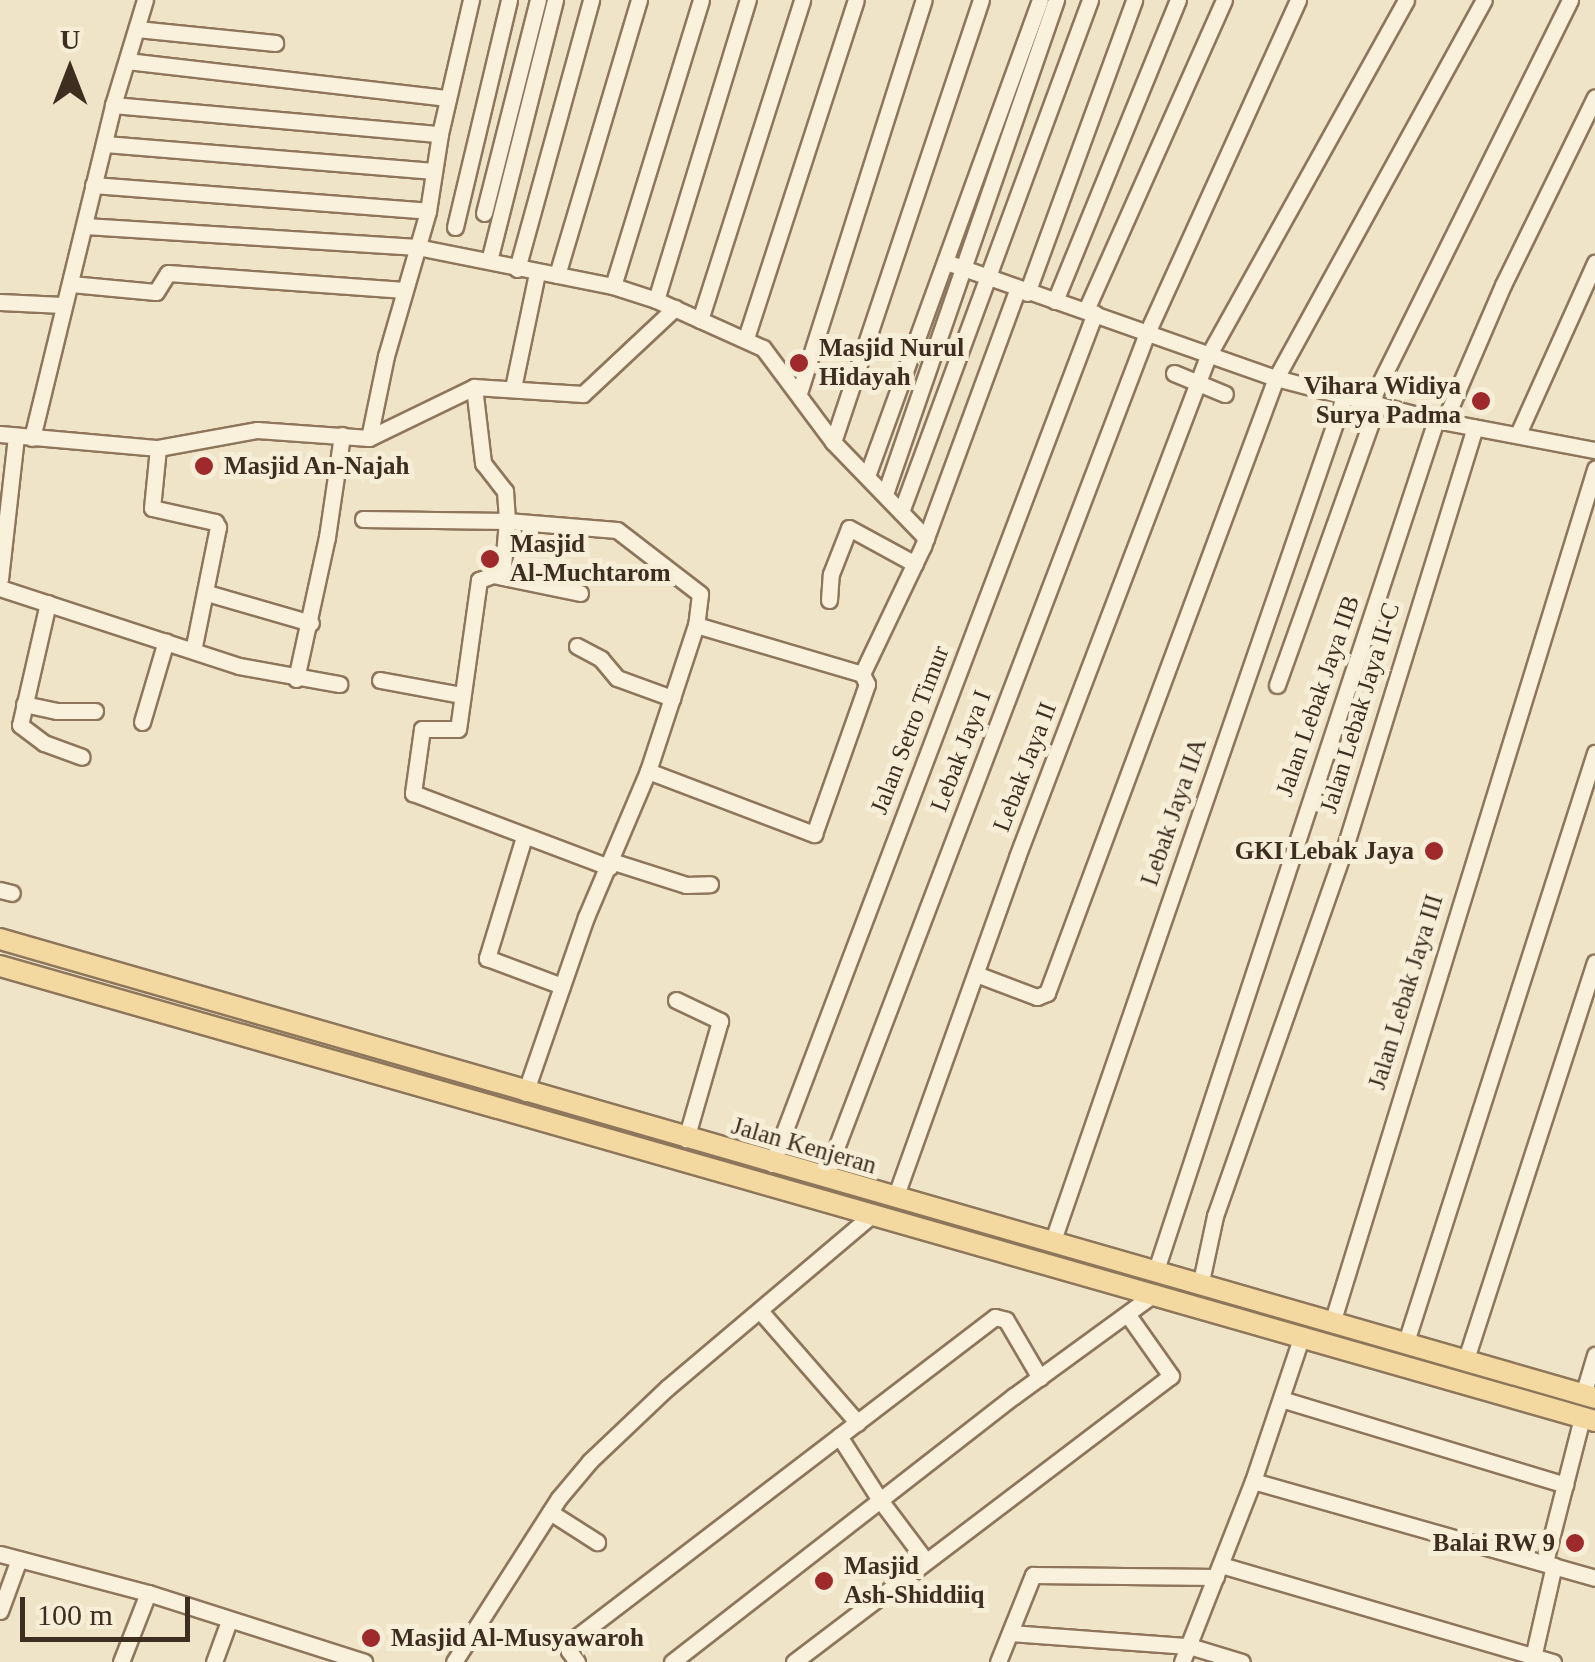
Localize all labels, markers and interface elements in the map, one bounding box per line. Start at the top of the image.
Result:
north arrow [20,20,120,120]
text: U [60,24,80,55]
place label: Masjid Nurul Hidayah [819,334,964,393]
marker: Masjid Nurul Hidayah [788,352,810,374]
place label: Vihara Widiya Surya Padma [1303,372,1461,431]
marker: Vihara Widiya Surya Padma [1470,390,1492,412]
place label: Masjid An-Najah [224,451,411,481]
marker: Masjid An-Najah [193,455,215,477]
place label: Masjid Al-Muchtarom [510,530,671,589]
marker: Masjid Al-Muchtarom [479,548,501,570]
street label: Jalan Lebak Jaya IIB [1270,592,1366,800]
street label: Jalan Lebak Jaya II-C [1314,599,1406,817]
street label: Jalan Setro Timur [864,641,956,819]
street label: Lebak Jaya I [924,686,998,816]
street label: Lebak Jaya II [987,698,1063,836]
street label: Lebak Jaya IIA [1135,734,1213,890]
place label: GKI Lebak Jaya [1235,836,1414,866]
marker: GKI Lebak Jaya [1423,840,1445,862]
street label: Jalan Lebak Jaya III [1362,891,1450,1093]
street label: Jalan Kenjeran [728,1111,880,1181]
place label: Balai RW 9 [1432,1528,1555,1558]
marker: Balai RW 9 [1564,1532,1586,1554]
place label: Masjid Ash-Shiddiiq [844,1552,984,1611]
marker: Masjid Ash-Shiddiiq [813,1570,835,1592]
scale bar [25,1577,195,1639]
text: 100 m [37,1598,113,1631]
place label: Masjid Al-Musyawaroh [391,1623,645,1653]
marker: Masjid Al-Musyawaroh [360,1627,382,1649]

